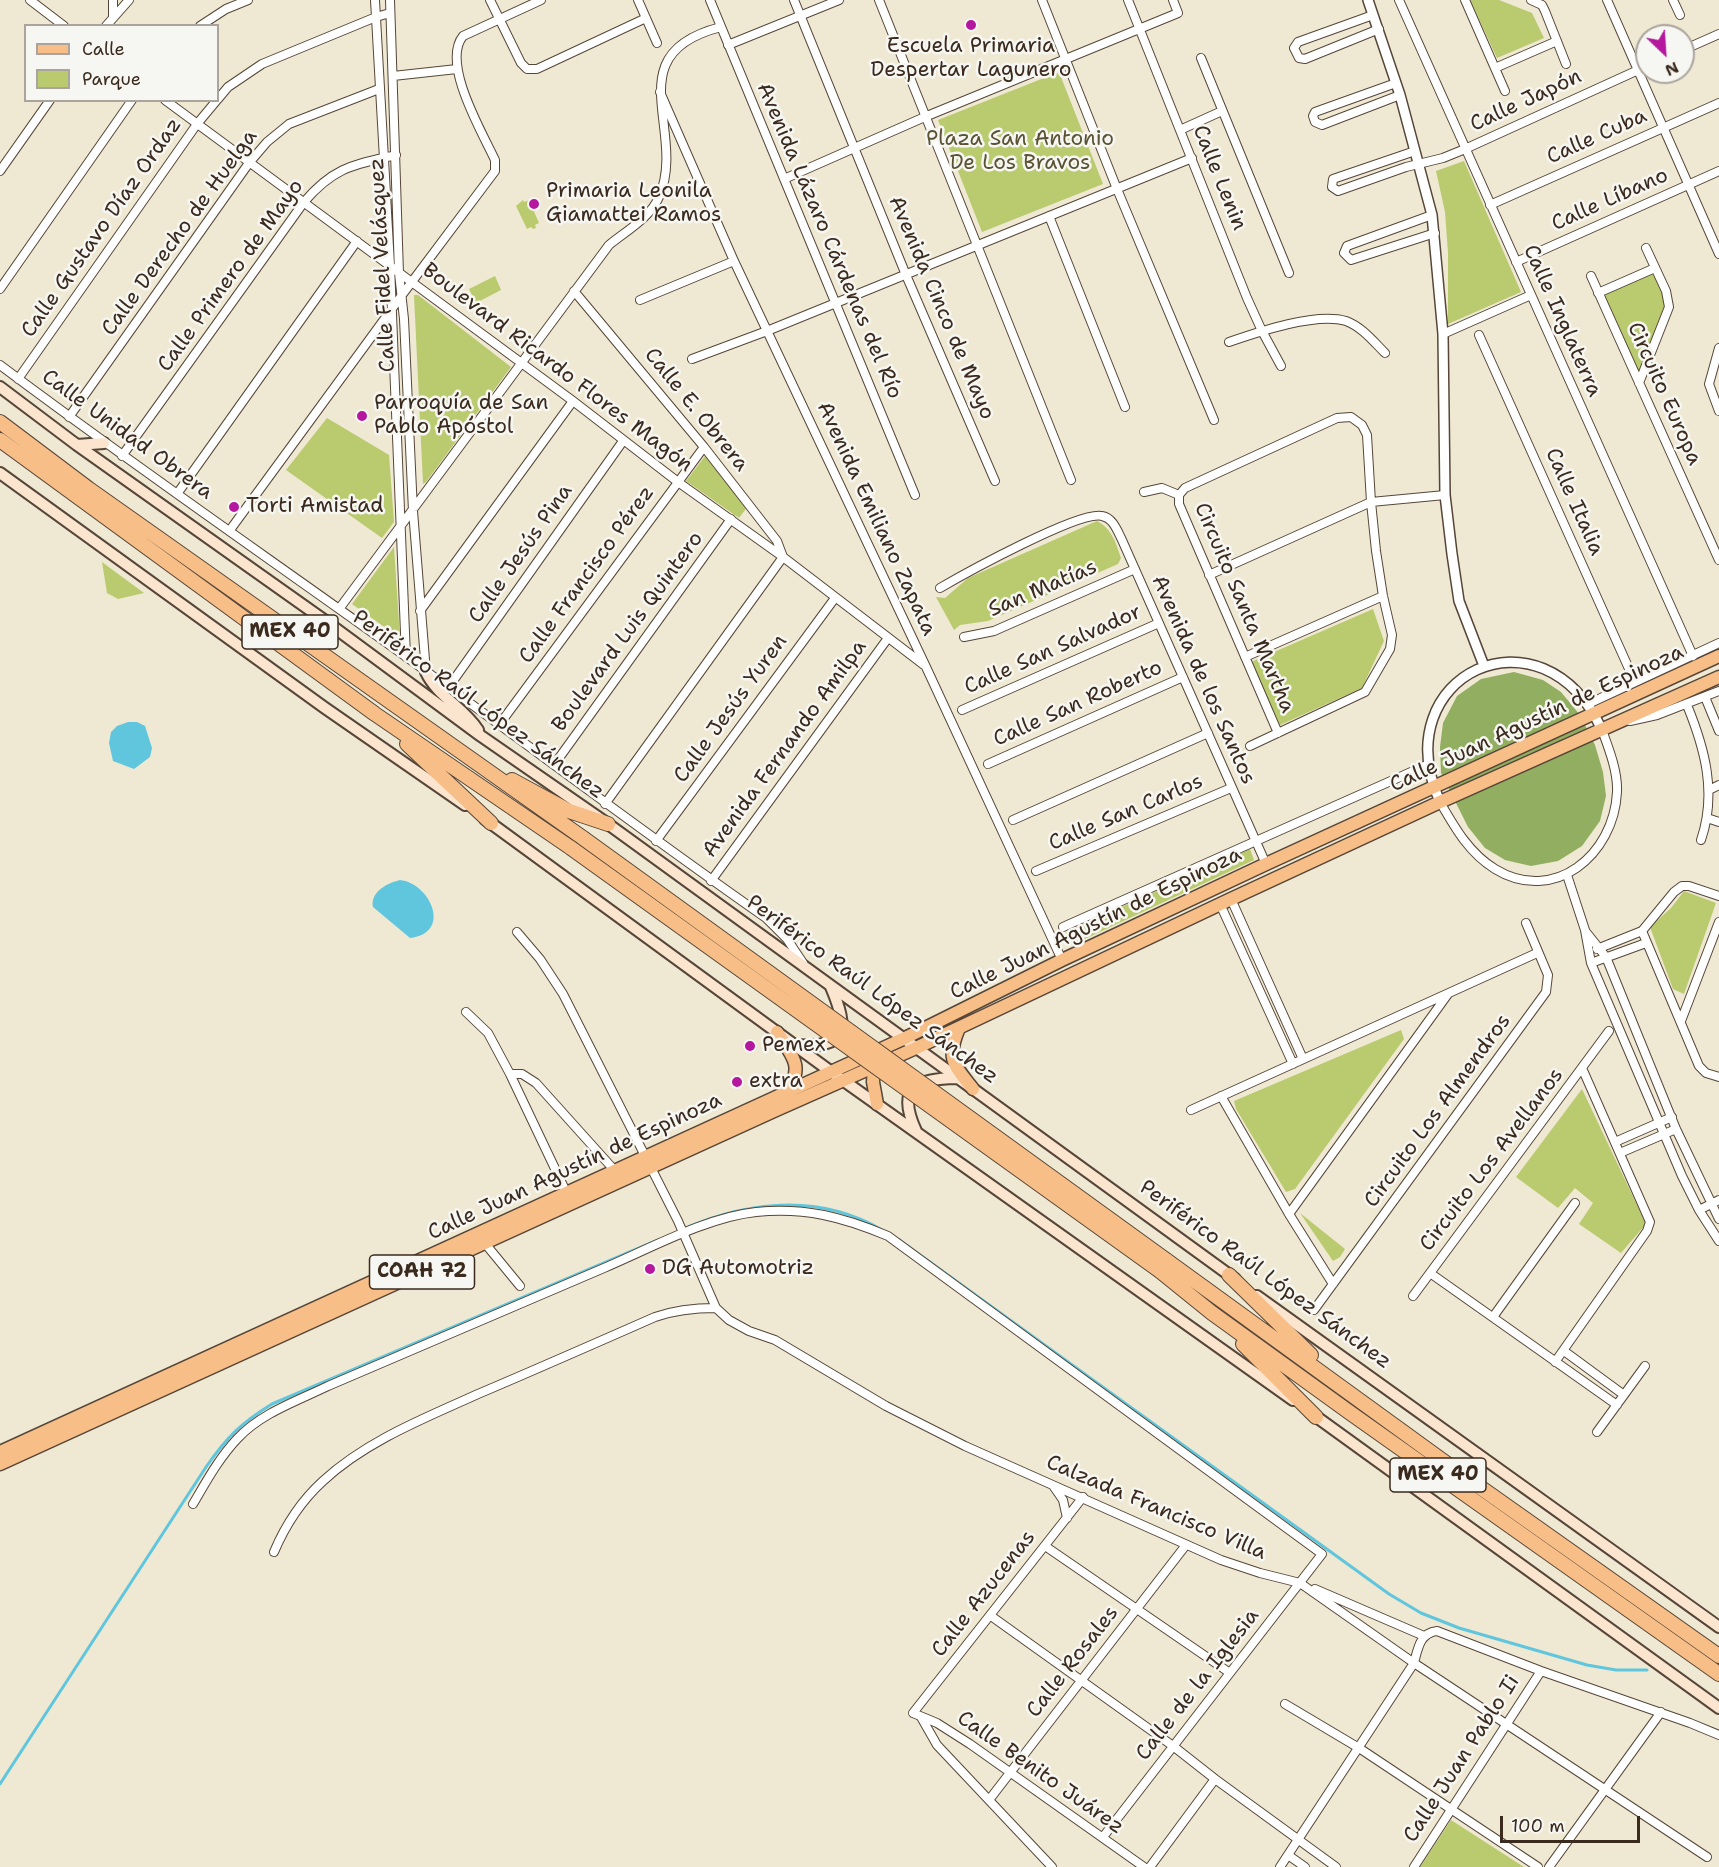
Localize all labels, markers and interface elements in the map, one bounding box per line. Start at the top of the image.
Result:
marker: Escuela Primaria Despertar Lagunero [964,18,978,32]
legend [24,24,219,102]
north arrow [1635,24,1695,84]
place label: Escuela Primaria Despertar Lagunero [871,34,1071,84]
text: Calle [82,37,125,61]
text: N [1662,57,1682,81]
street label: Calle Japón [1466,64,1586,138]
text: Parque [82,67,141,91]
street label: Avenida Lázaro Cárdenas del Río [751,79,907,403]
street label: Calle Cuba [1543,104,1651,170]
street label: Calle Gustavo Díaz Ordaz [17,113,187,343]
street label: Calle Lenin [1187,122,1251,234]
street label: Calle Derecho de Huelga [97,125,263,341]
park label: Plaza San Antonio De Los Bravos [926,127,1114,177]
street label: Calle Fidel Velásquez [365,157,401,373]
street label: Calle Líbano [1548,163,1672,237]
street label: Calle Primero de Mayo [153,175,309,377]
place label: Primaria Leonila Giamattei Ramos [546,179,721,229]
street label: Avenida Cinco de Mayo [882,193,1000,423]
marker: Primaria Leonila Giamattei Ramos [527,197,541,211]
street label: Calle Inglaterra [1517,241,1607,401]
street label: Boulevard Ricardo Flores Magón [417,258,697,478]
street label: Circuito Europa [1621,319,1707,469]
street label: Calle E. Obrera [639,343,753,477]
street label: Calle Unidad Obrera [37,365,217,505]
place label: Parroquía de San Pablo Apóstol [374,391,548,441]
street label: Avenida Emiliano Zapata [811,398,941,640]
marker: Parroquía de San Pablo Apóstol [355,409,369,423]
street label: Calle Italia [1539,444,1609,560]
street label: Calle Jesús Pina [464,480,578,628]
street label: Calle Francisco Pérez [514,481,660,669]
place label: Torti Amistad [246,494,384,520]
street label: Circuito Santa Martha [1188,499,1300,717]
marker: Torti Amistad [227,500,241,514]
street label: Boulevard Luis Quintero [547,527,709,737]
street label: San Matías [985,555,1101,623]
street label: Avenida de los Santos [1146,572,1260,788]
street label: Calle San Salvador [961,600,1145,700]
street label: Periférico Raúl López Sánchez [347,605,609,805]
road number: MEX 40 [242,615,338,649]
street label: Calle Jesús Yuren [669,630,793,788]
street label: Avenida Fernando Amilpa [698,635,872,863]
street label: Calle Juan Agustín de Espinoza [1386,640,1688,798]
street label: Calle San Roberto [990,655,1166,753]
street label: Calle San Carlos [1045,769,1207,857]
street label: Calle Juan Agustín de Espinoza [946,842,1246,1006]
street label: Periférico Raúl López Sánchez [741,890,1003,1090]
street label: Circuito Los Almendros [1359,1009,1517,1213]
place label: Pemex [762,1033,826,1059]
marker: Pemex [743,1039,757,1053]
street label: Circuito Los Avellanos [1415,1063,1569,1257]
place label: extra [749,1069,802,1095]
marker: extra [730,1075,744,1089]
street label: Calle Juan Agustín de Espinoza [424,1088,726,1246]
street label: Periférico Raúl López Sánchez [1134,1175,1396,1375]
road number: COAH 72 [370,1255,474,1289]
place label: DG Automotriz [662,1256,814,1282]
marker: DG Automotriz [643,1262,657,1276]
street label: Calzada Francisco Villa [1042,1450,1270,1566]
road number: MEX 40 [1390,1458,1486,1492]
street label: Calle Azucenas [927,1526,1041,1662]
street label: Calle Rosales [1022,1601,1124,1723]
street label: Calle de la Iglesia [1131,1604,1265,1766]
street label: Calle Juan Pablo Ii [1399,1671,1525,1847]
street label: Calle Benito Juárez [952,1706,1128,1840]
scale bar [1503,1804,1642,1842]
text: 100 m [1511,1814,1565,1838]

